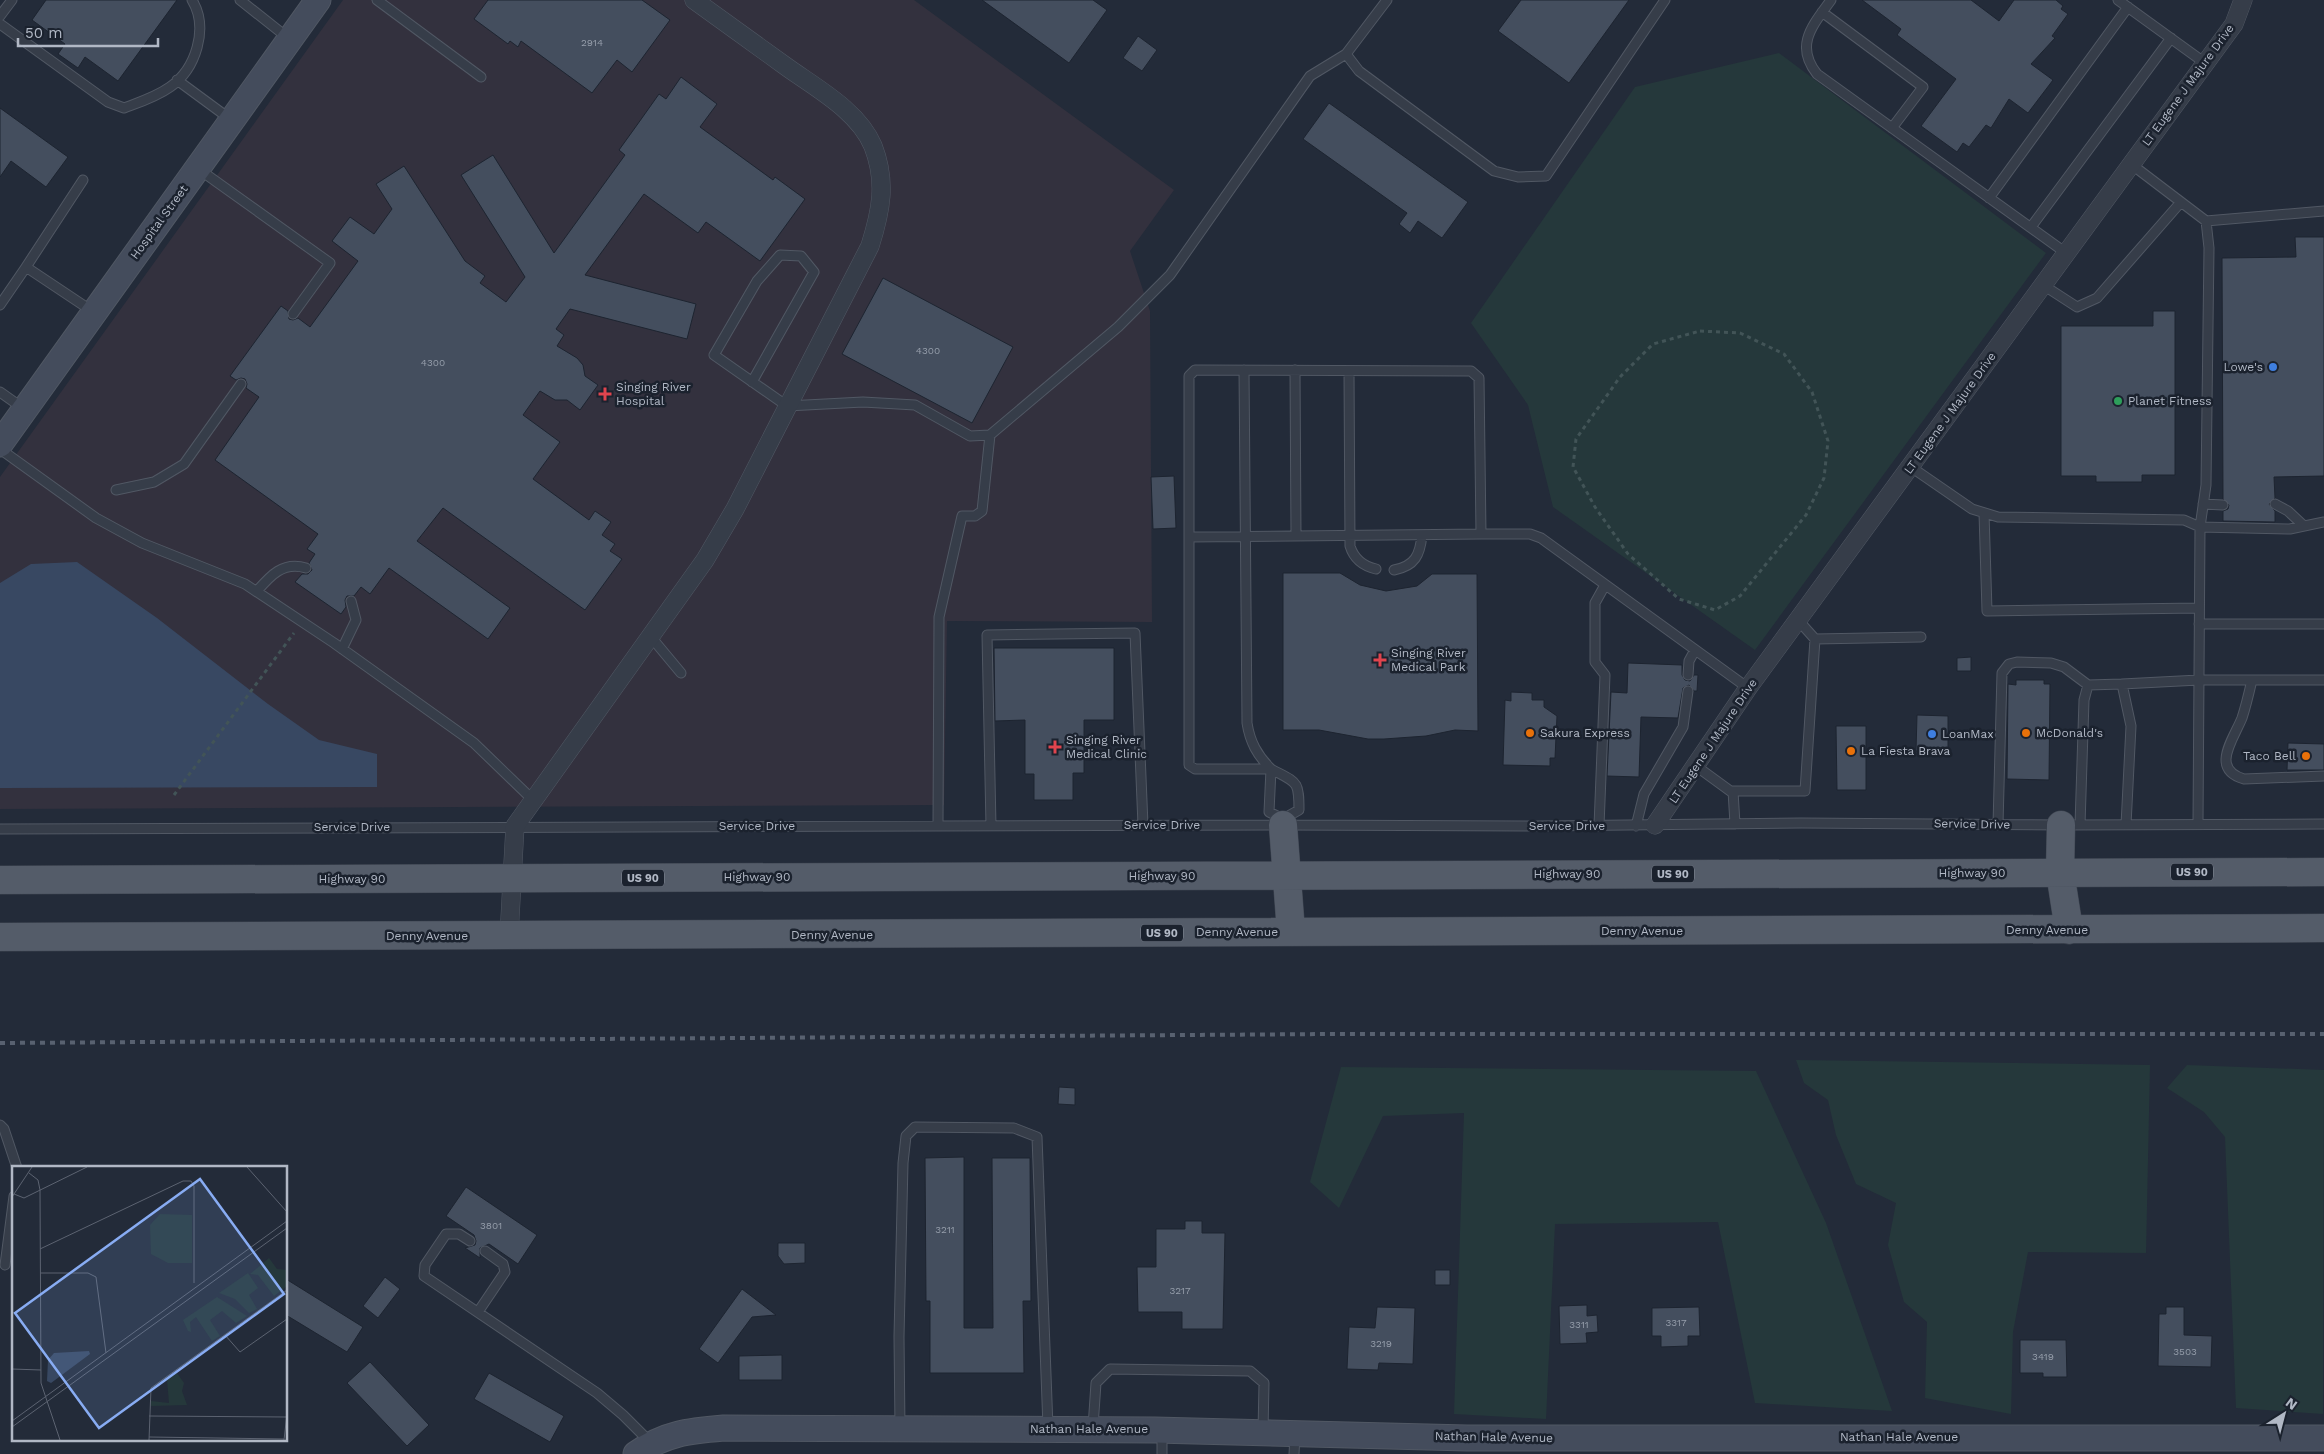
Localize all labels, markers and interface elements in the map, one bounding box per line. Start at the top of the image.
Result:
scale bar [18,15,158,47]
street label: LT Eugene J Majure Drive [2139,21,2237,149]
text: 50 m [25,24,62,42]
house number: 2914 [581,37,603,48]
street label: Hospital Street [127,182,191,262]
house number: 4300 [916,345,940,356]
street label: LT Eugene J Majure Drive [1901,349,1999,477]
house number: 4300 [421,357,445,368]
place label: Lowe's [2223,360,2263,374]
marker: Lowe's [2267,361,2279,373]
place label: Singing River Hospital [616,380,691,408]
marker: Singing River Hospital [598,387,612,401]
place label: Planet Fitness [2128,394,2212,408]
marker: Planet Fitness [2112,395,2124,407]
place label: Singing River Medical Park [1391,646,1466,674]
marker: Singing River Medical Park [1373,653,1387,667]
street label: LT Eugene J Majure Drive [1666,676,1760,806]
place label: Sakura Express [1540,726,1630,740]
place label: McDonald's [2036,726,2103,740]
marker: Sakura Express [1524,727,1536,739]
place label: LoanMax [1942,727,1994,741]
marker: McDonald's [2020,727,2032,739]
marker: LoanMax [1926,728,1938,740]
place label: Singing River Medical Clinic [1066,733,1147,761]
marker: Singing River Medical Clinic [1048,740,1062,754]
place label: La Fiesta Brava [1861,744,1950,758]
marker: La Fiesta Brava [1845,745,1857,757]
place label: Taco Bell [2243,749,2296,763]
marker: Taco Bell [2300,750,2312,762]
street label: Service Drive [1934,816,2010,832]
street label: Service Drive [1124,818,1200,832]
street label: Service Drive [719,819,795,833]
street label: Service Drive [1529,819,1605,833]
street label: Service Drive [314,820,390,834]
road number: US 90 [2171,864,2213,880]
road number: US 90 [1652,866,1694,882]
street label: Highway 90 [1939,866,2005,880]
street label: Highway 90 [1534,867,1600,881]
street label: Highway 90 [1129,869,1195,883]
road number: US 90 [622,870,664,886]
street label: Highway 90 [724,870,790,884]
street label: Highway 90 [319,872,385,886]
street label: Denny Avenue [2006,923,2088,937]
road number: US 90 [1141,924,1183,941]
street label: Denny Avenue [1601,924,1683,938]
street label: Denny Avenue [1196,925,1278,939]
street label: Denny Avenue [791,928,873,942]
street label: Denny Avenue [386,929,468,943]
inset map [12,1166,288,1442]
house number: 3801 [480,1220,502,1231]
house number: 3211 [935,1224,955,1235]
house number: 3217 [1169,1285,1191,1296]
house number: 3317 [1665,1317,1687,1328]
house number: 3311 [1569,1319,1589,1330]
house number: 3219 [1370,1338,1392,1349]
house number: 3503 [2173,1346,2197,1357]
house number: 3419 [2032,1351,2054,1362]
north arrow [2259,1389,2309,1439]
text: N [2283,1394,2301,1413]
street label: Nathan Hale Avenue [1030,1422,1148,1436]
street label: Nathan Hale Avenue [1435,1429,1553,1445]
street label: Nathan Hale Avenue [1840,1430,1958,1444]

